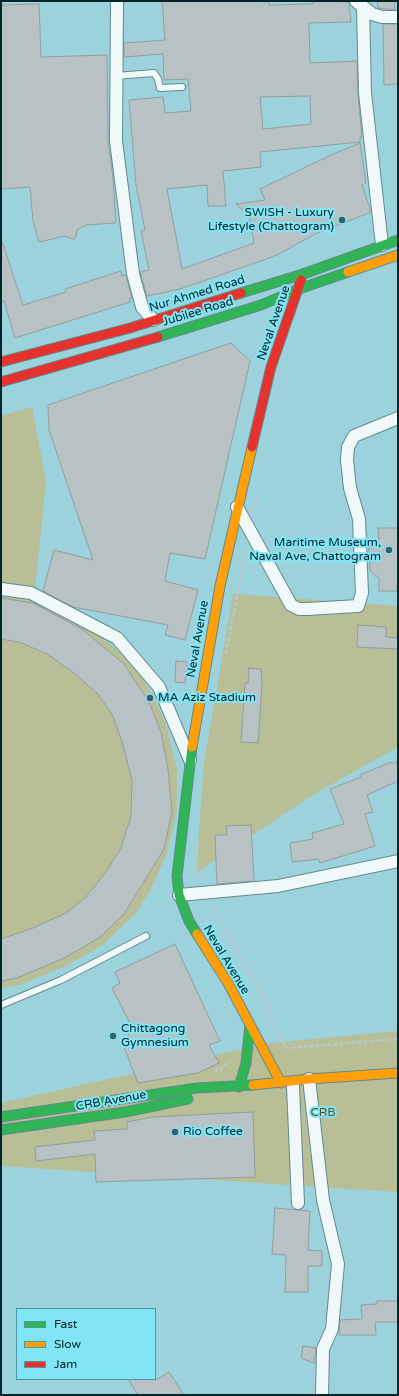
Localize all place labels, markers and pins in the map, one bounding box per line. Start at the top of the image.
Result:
place label: SWISH - Luxury Lifestyle (Chattogram) [208,206,334,234]
marker: SWISH - Luxury Lifestyle (Chattogram) [337,215,347,225]
place label: Maritime Museum, Naval Ave, Chattogram [249,536,381,564]
marker: Maritime Museum, Naval Ave, Chattogram [384,545,394,555]
place label: MA Aziz Stadium [158,691,256,705]
marker: MA Aziz Stadium [145,693,155,703]
place label: Chittagong Gymnesium [121,1022,189,1050]
marker: Chittagong Gymnesium [108,1031,118,1041]
place label: Rio Coffee [183,1125,243,1139]
marker: Rio Coffee [170,1127,180,1137]

